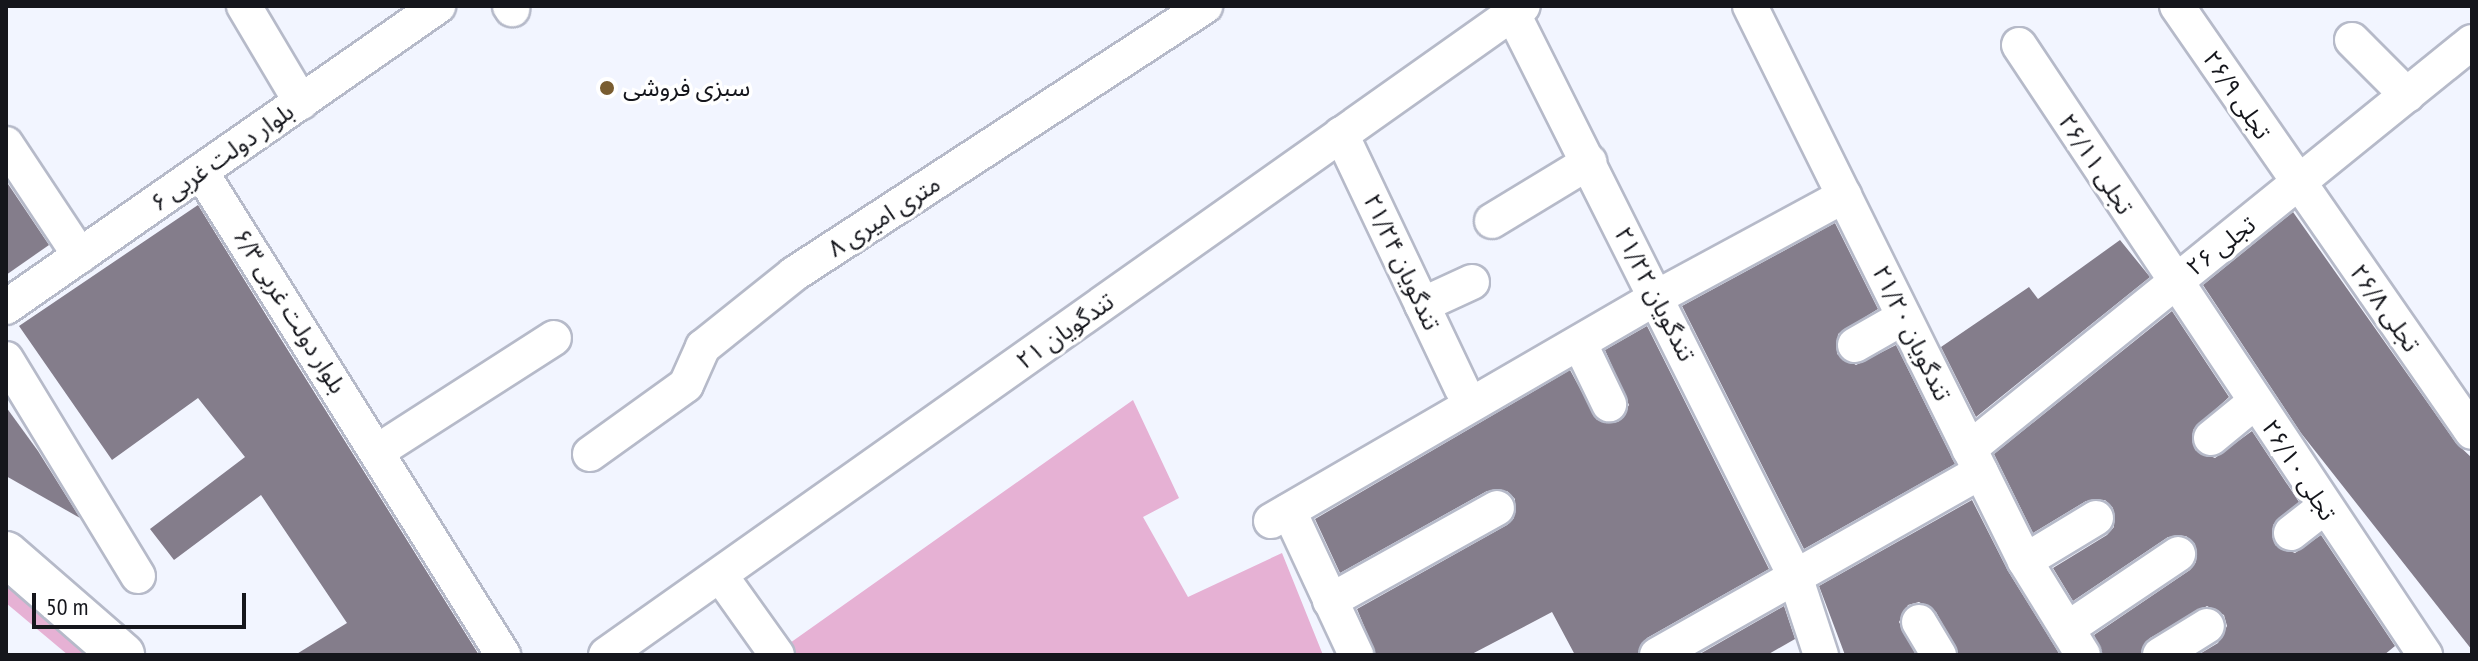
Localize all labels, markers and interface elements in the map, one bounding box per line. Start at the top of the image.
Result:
street label: ۲۶/۹ تجلی [2197,45,2277,145]
place label: سبزی فروشی [623,74,750,102]
marker: سبزی فروشی [598,79,616,97]
street label: بلوار دولت غربی ۶ [145,97,299,217]
street label: ۲۶/۱۱ تجلی [2053,108,2139,220]
street label: ۸ متری امیری [822,169,946,263]
street label: ۲۱/۲۴ تندگویان [1358,189,1446,335]
street label: ۲۶ تجلی [2181,210,2261,282]
street label: ۲۱/۲۲ تندگویان [1609,222,1701,366]
street label: بلوار دولت غربی ۶/۳ [228,223,352,399]
street label: ۲۶/۸ تجلی [2344,259,2426,357]
street label: ۲۱/۲۰ تندگویان [1867,261,1957,405]
street label: ۲۱ تندگویان [1011,287,1119,375]
street label: ۲۶/۱۰ تجلی [2256,414,2342,526]
scale bar [36,577,250,627]
text: 50 m [46,591,88,622]

